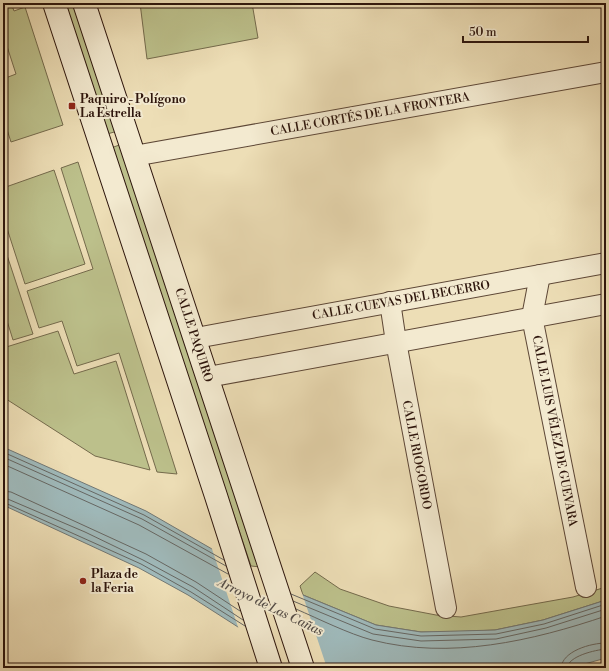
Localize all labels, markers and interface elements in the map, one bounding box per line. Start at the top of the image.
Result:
scale bar [463,18,588,44]
text: 50 m [469,25,497,40]
street label: CALLE CORTÉS DE LA FRONTERA [269,87,472,139]
place label: Paquiro - Polígono La Estrella [80,92,186,121]
marker: Paquiro - Polígono La Estrella [67,101,77,111]
street label: CALLE CUEVAS DEL BECERRO [311,277,491,324]
street label: CALLE PAQUIRO [171,286,216,384]
street label: CALLE LUIS VÉLEZ DE GUEVARA [529,334,583,529]
street label: CALLE RIOGORDO [399,399,434,511]
place label: Plaza de la Feria [91,567,139,596]
water label: Arroyo de Las Cañas [213,574,326,639]
marker: Plaza de la Feria [78,576,88,586]

